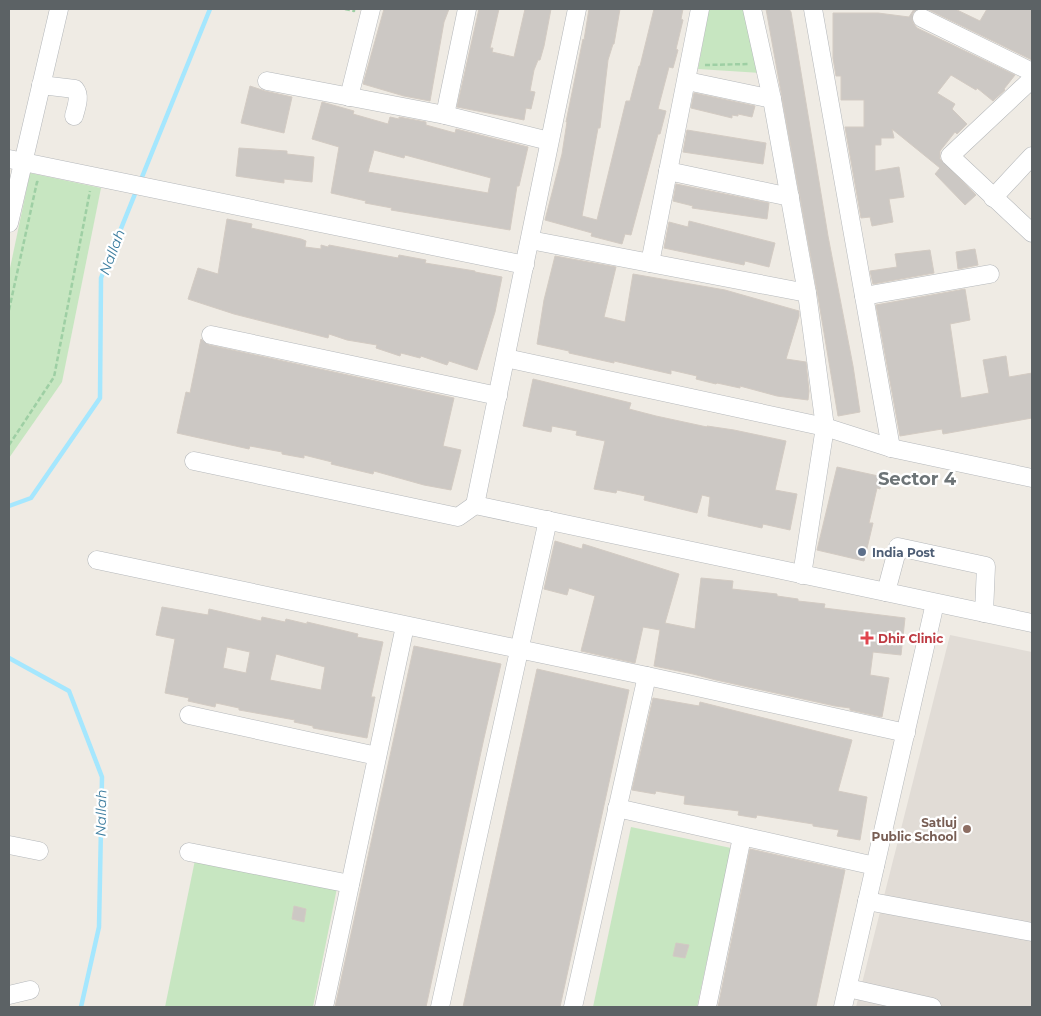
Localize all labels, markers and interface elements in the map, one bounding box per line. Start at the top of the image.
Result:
water label: Nallah [95,227,129,277]
district label: Sector 4 [878,468,957,490]
place label: India Post [872,545,936,560]
marker: India Post [856,546,868,558]
marker: Dhir Clinic [860,631,874,645]
place label: Dhir Clinic [878,631,943,646]
water label: Nallah [92,789,110,837]
place label: Satluj Public School [872,815,957,844]
marker: Satluj Public School [961,823,973,835]

